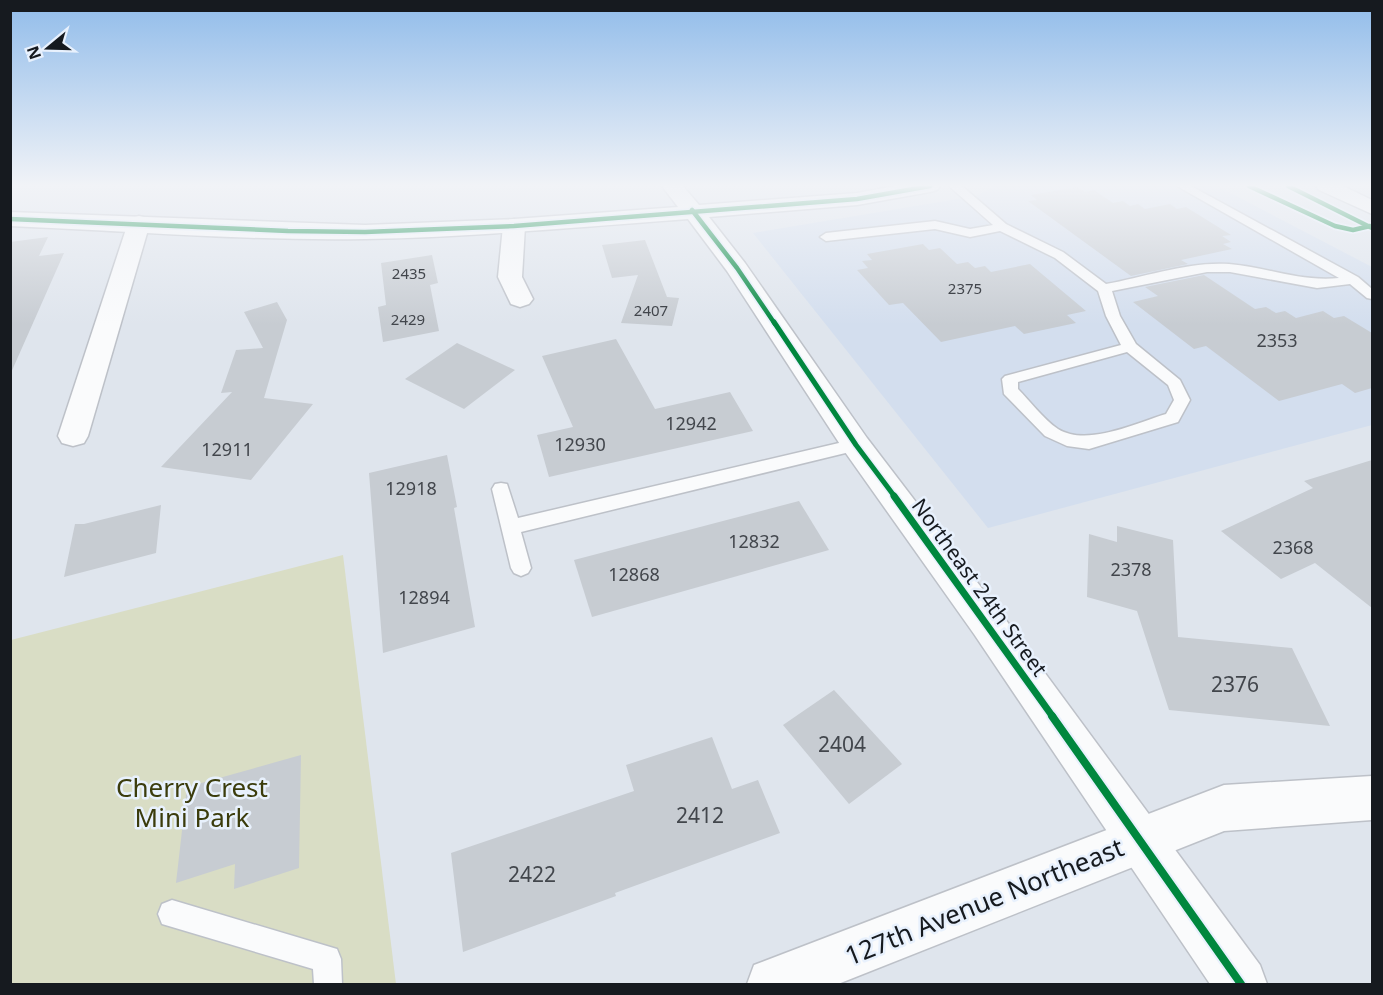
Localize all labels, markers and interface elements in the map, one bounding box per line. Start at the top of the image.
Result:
north arrow [18,18,78,78]
text: N [21,43,46,63]
house number: 2435 [392,263,426,283]
house number: 2375 [948,278,982,298]
house number: 2407 [634,300,668,320]
house number: 2429 [391,309,425,329]
house number: 2353 [1256,328,1298,352]
house number: 12942 [665,411,717,435]
house number: 12930 [554,432,606,456]
house number: 12911 [201,437,253,461]
house number: 12918 [385,476,437,500]
street label: Northeast 24th Street [906,492,1054,682]
house number: 12832 [728,529,780,553]
house number: 2368 [1272,535,1314,559]
house number: 2378 [1110,557,1152,581]
house number: 12868 [608,562,660,586]
house number: 12894 [398,585,450,609]
house number: 2376 [1211,670,1259,698]
house number: 2404 [818,730,866,758]
park label: Cherry Crest Mini Park [116,769,268,835]
house number: 2412 [676,801,724,829]
street label: 127th Avenue Northeast [839,829,1129,973]
house number: 2422 [508,860,556,888]

